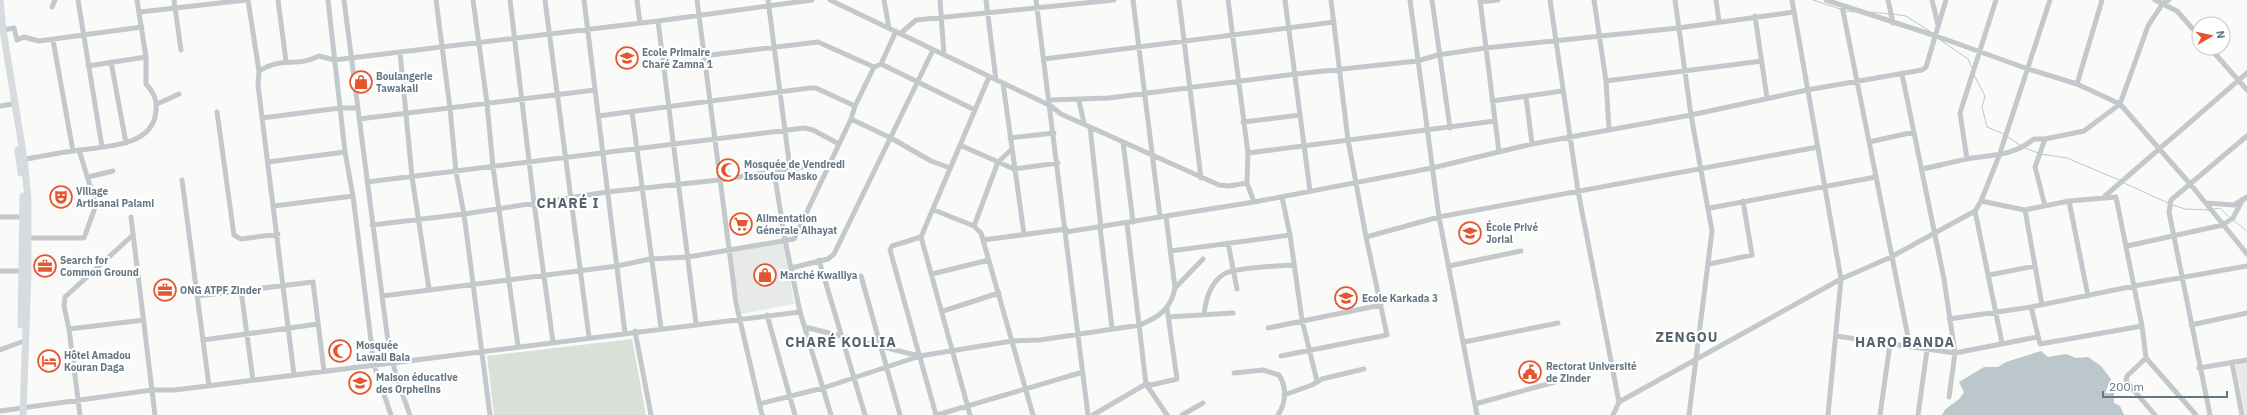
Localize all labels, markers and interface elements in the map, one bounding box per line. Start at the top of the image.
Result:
north arrow [2191,16,2231,56]
text: N [2213,29,2228,39]
school or university icon: Ecole Primaire Charé Zamna 1 [614,45,640,71]
place label: Ecole Primaire Charé Zamna 1 [642,46,713,71]
shop icon: Boulangerie Tawakali [348,69,374,95]
place label: Boulangerie Tawakali [376,70,433,95]
mosque icon: Mosquée de Vendredi Issoufou Masko [715,157,741,183]
place label: Mosquée de Vendredi Issoufou Masko [744,158,845,183]
theatre icon: Village Artisanal Palami [48,184,74,210]
place label: Village Artisanal Palami [76,185,154,210]
district label: CHARÉ I [536,193,600,212]
supermarket icon: Alimentation Génerale Alhayat [728,211,754,237]
place label: Alimentation Génerale Alhayat [756,212,837,237]
place label: École Privé Jorial [1486,219,1538,246]
school or university icon: École Privé Jorial [1457,220,1483,246]
office icon: Search for Common Ground [32,253,58,279]
place label: Search for Common Ground [60,254,139,279]
shop icon: Marché Kwalliya [752,262,778,288]
place label: Marché Kwalliya [780,269,858,282]
office icon: ONG ATPF Zinder [152,277,178,303]
place label: ONG ATPF Zinder [180,284,261,297]
school or university icon: Ecole Karkada 3 [1333,285,1359,311]
place label: Ecole Karkada 3 [1362,292,1438,305]
district label: ZENGOU [1656,328,1718,346]
district label: CHARÉ KOLLIA [785,332,897,351]
district label: HARO BANDA [1855,333,1955,351]
mosque icon: Mosquée Lawali Bala [327,338,353,364]
place label: Mosquée Lawali Bala [356,339,411,364]
hotel icon: Hôtel Amadou Kouran Daga [36,348,62,374]
place label: Hôtel Amadou Kouran Daga [64,349,131,374]
public building icon: Rectorat Université de Zinder [1517,359,1543,385]
place label: Rectorat Université de Zinder [1546,360,1637,385]
school or university icon: Maison éducative des Orphelins [347,370,373,396]
place label: Maison éducative des Orphelins [376,371,458,396]
scale bar [2103,373,2227,399]
text: 200 m [2109,379,2144,394]

